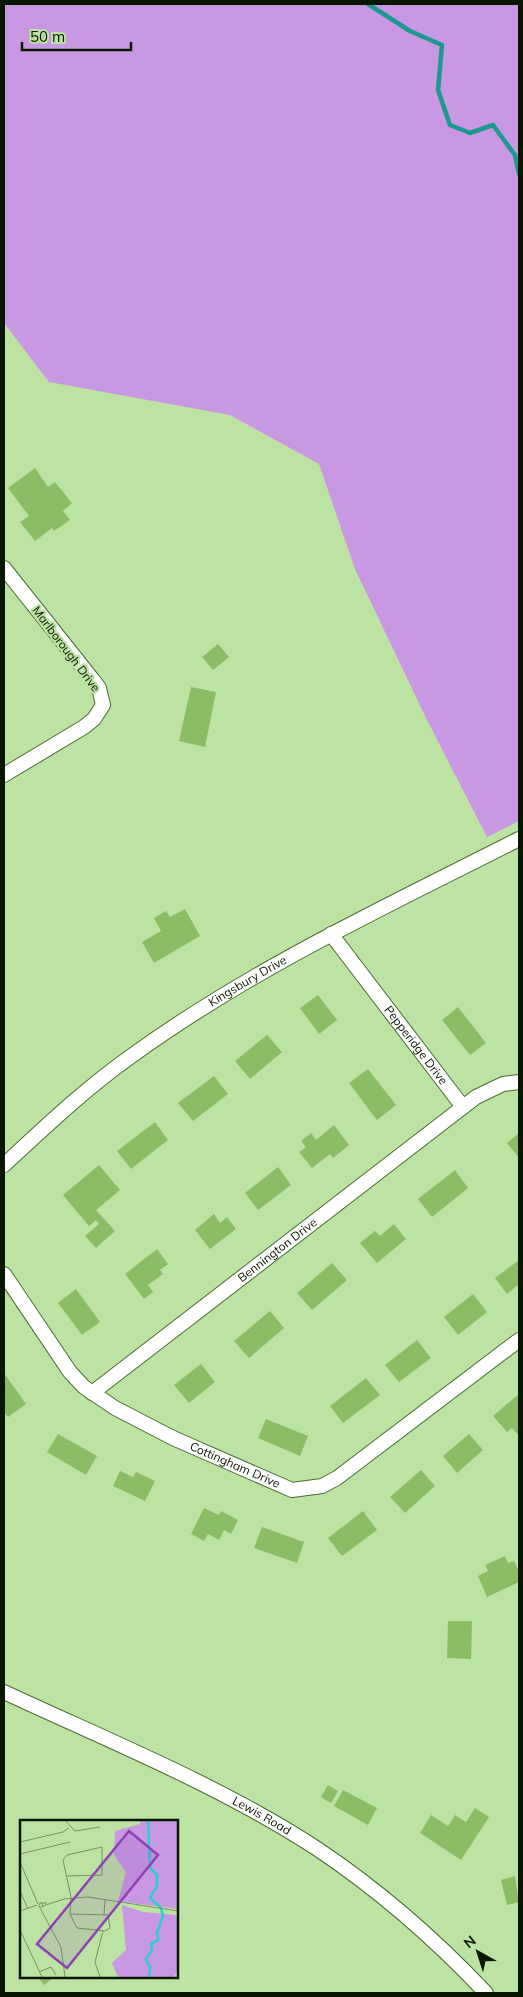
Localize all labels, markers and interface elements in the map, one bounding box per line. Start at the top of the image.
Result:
scale bar [22,20,131,52]
text: 50 m [30,27,65,46]
street label: Marlborough Drive [29,603,103,694]
street label: Kingsbury Drive [205,952,289,1010]
street label: Pepperidge Drive [381,1003,451,1087]
street label: Bennington Drive [234,1214,320,1285]
street label: Cottingham Drive [188,1438,283,1491]
street label: Lewis Road [230,1793,294,1838]
inset map [20,1820,178,1977]
north arrow [453,1927,503,1977]
text: N [460,1932,480,1952]

